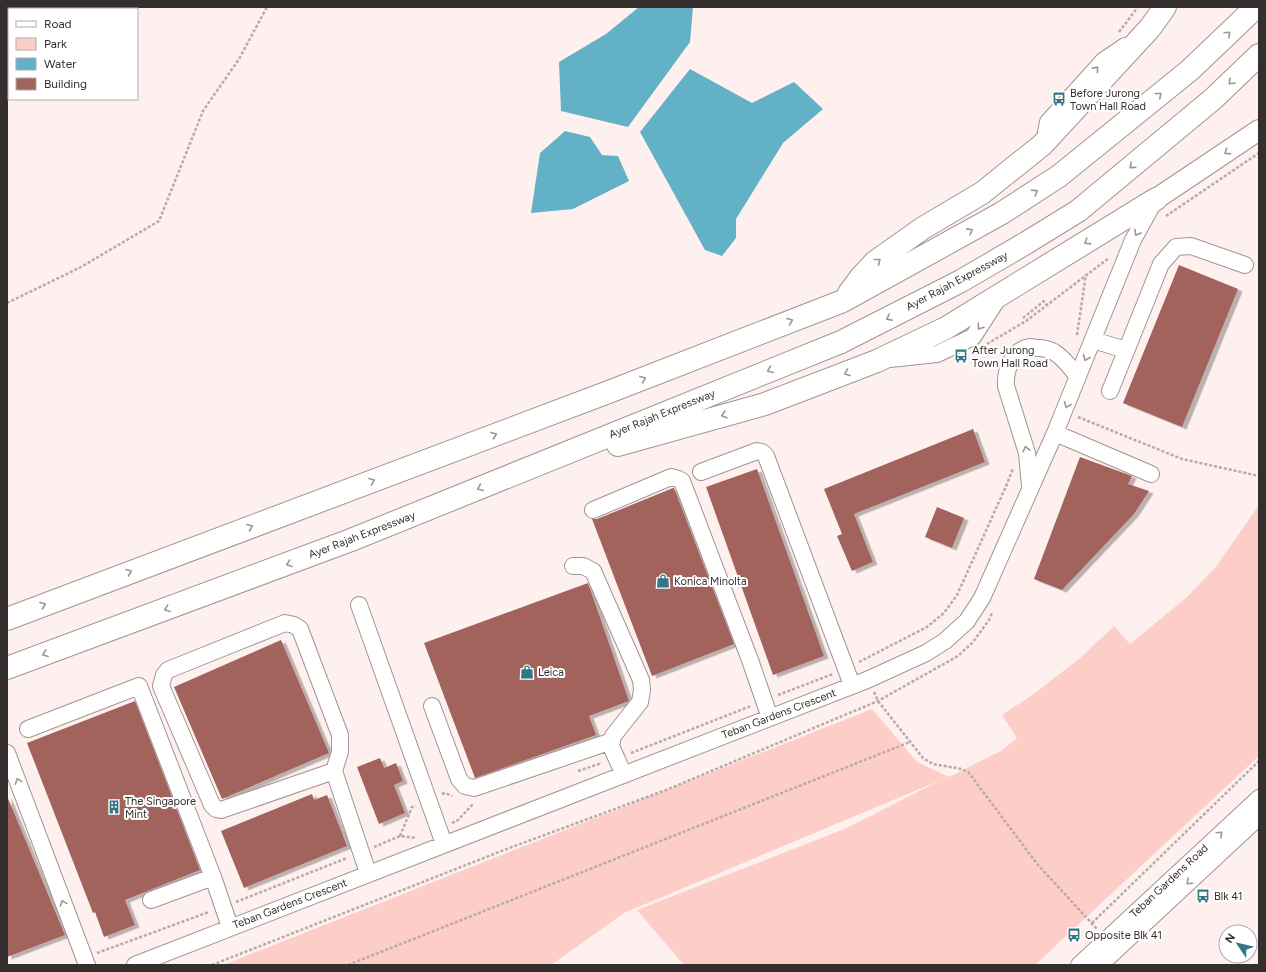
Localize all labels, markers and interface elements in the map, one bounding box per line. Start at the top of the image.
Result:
legend [8,8,138,100]
text: Road [44,17,72,31]
one-way arrow [1223,31,1231,38]
text: Park [44,37,67,51]
text: Water [44,57,76,71]
one-way arrow [1091,66,1098,73]
text: Building [44,77,87,91]
one-way arrow [1228,77,1236,85]
place label: Before Jurong Town Hall Road [1070,87,1146,113]
bus stop icon: Before Jurong Town Hall Road [1051,91,1067,107]
one-way arrow [1155,92,1162,99]
one-way arrow [1224,147,1231,154]
one-way arrow [1129,162,1137,169]
one-way arrow [1031,189,1038,197]
one-way arrow [966,228,973,236]
one-way arrow [1135,229,1142,236]
one-way arrow [1084,237,1091,244]
street label: Ayer Rajah Expressway [904,249,1010,313]
one-way arrow [873,258,880,265]
one-way arrow [885,313,893,320]
one-way arrow [786,318,793,326]
one-way arrow [977,323,985,330]
place label: After Jurong Town Hall Road [972,344,1048,370]
bus stop icon: After Jurong Town Hall Road [953,348,969,364]
one-way arrow [1082,355,1090,362]
one-way arrow [767,366,774,374]
one-way arrow [843,368,850,377]
one-way arrow [639,375,646,383]
street label: Ayer Rajah Expressway [607,387,717,441]
one-way arrow [1063,401,1071,408]
one-way arrow [721,411,727,419]
one-way arrow [490,432,497,440]
one-way arrow [1022,446,1031,453]
one-way arrow [369,477,376,485]
one-way arrow [477,483,484,491]
street label: Ayer Rajah Expressway [307,509,417,561]
one-way arrow [247,523,254,531]
one-way arrow [285,559,292,567]
one-way arrow [125,569,132,577]
shop icon: Konica Minolta [655,573,671,589]
place label: Konica Minolta [674,575,747,588]
one-way arrow [40,602,47,610]
one-way arrow [163,604,170,612]
one-way arrow [42,650,49,658]
shop icon: Leica [519,664,535,680]
place label: Leica [538,666,564,679]
street label: Teban Gardens Crescent [720,686,838,742]
one-way arrow [14,777,22,784]
place label: The Singapore Mint [125,795,196,821]
building icon: The Singapore Mint [106,799,122,815]
one-way arrow [1215,831,1223,838]
street label: Teban Gardens Road [1127,842,1211,920]
street label: Teban Gardens Crescent [231,876,349,932]
one-way arrow [1187,877,1194,884]
bus stop icon: Blk 41 [1195,888,1211,904]
place label: Blk 41 [1214,890,1243,903]
one-way arrow [60,899,68,906]
north arrow [1218,924,1258,964]
bus stop icon: Opposite Blk 41 [1066,927,1082,943]
place label: Opposite Blk 41 [1085,929,1162,942]
text: N [1222,931,1238,946]

